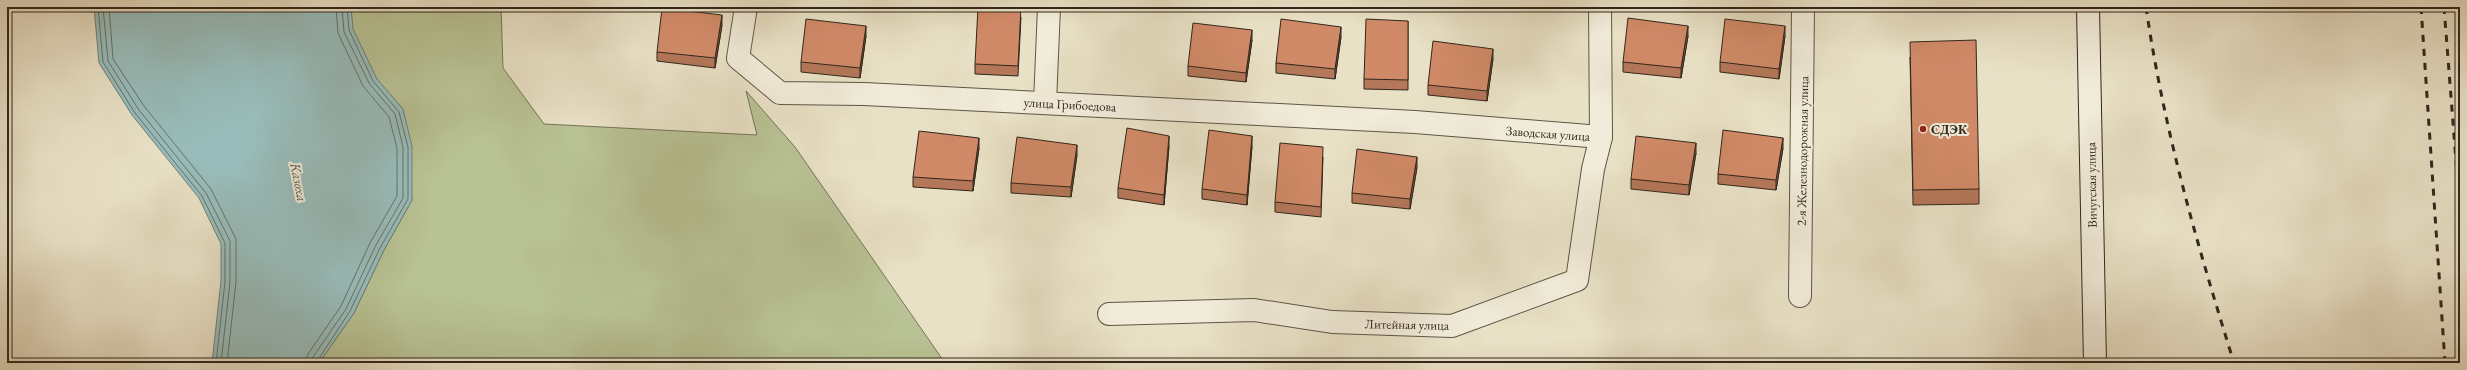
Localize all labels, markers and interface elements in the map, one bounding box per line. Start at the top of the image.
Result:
street label: 2-я Железнодорожная улица [1793,75,1812,226]
street label: улица Грибоедова [1023,94,1118,115]
place label: СДЭК [1931,121,1968,138]
street label: Заводская улица [1505,122,1591,145]
marker: СДЭК [1918,124,1928,134]
street label: Вичугская улица [2082,141,2101,228]
water label: Казоха [286,160,312,203]
street label: Литейная улица [1365,315,1450,334]

